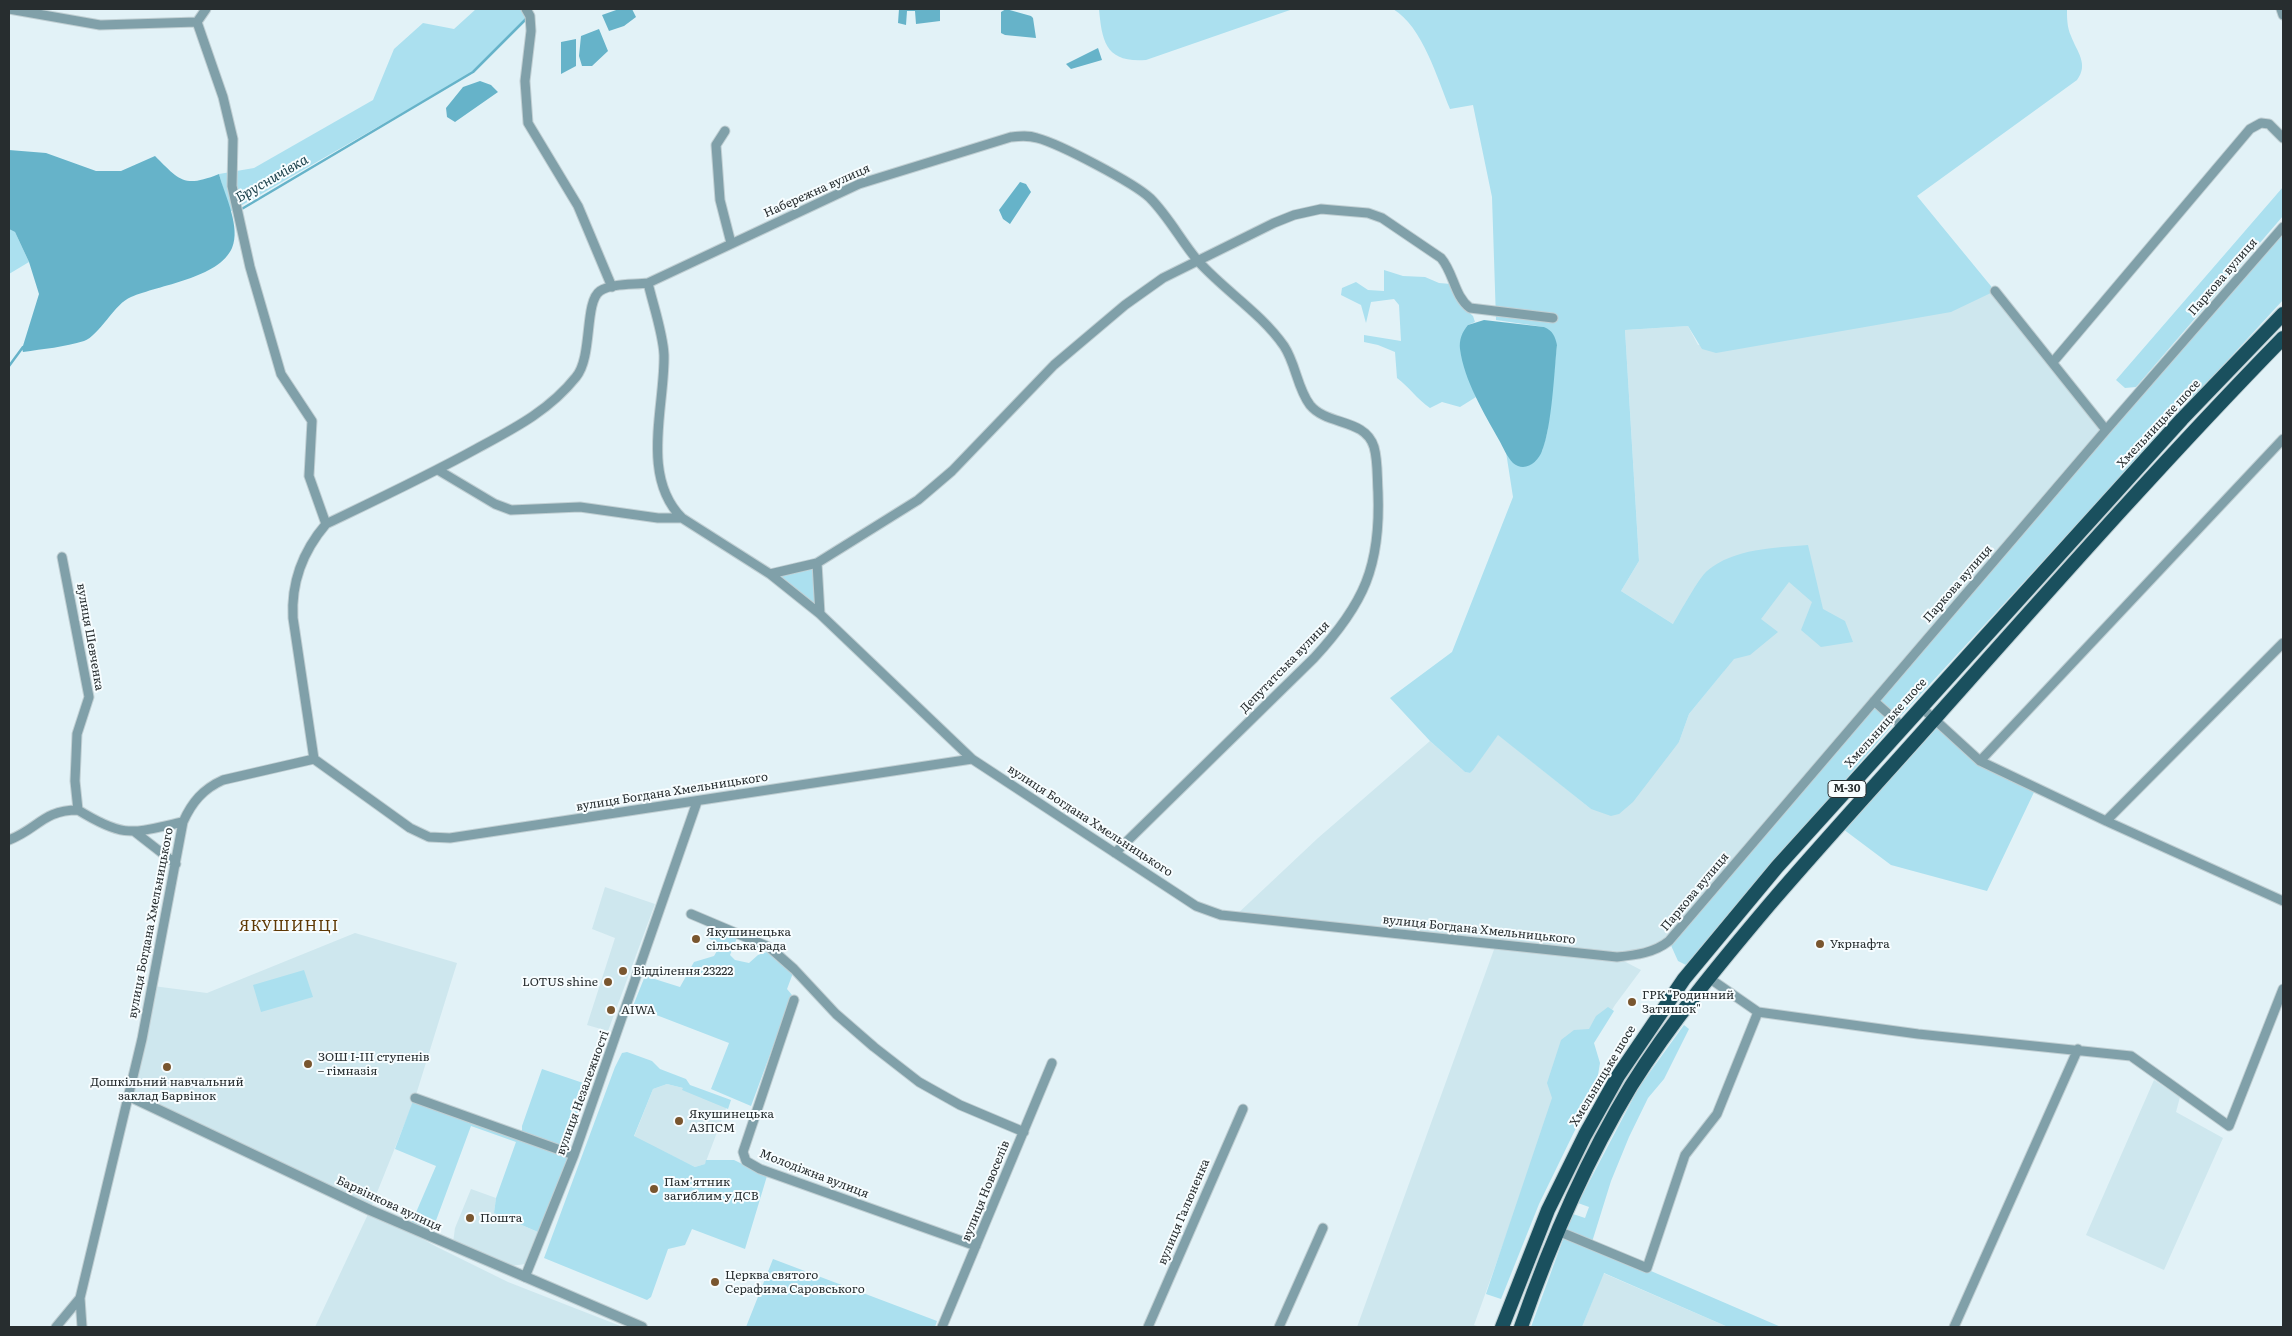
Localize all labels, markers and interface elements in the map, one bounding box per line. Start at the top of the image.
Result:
water label: Брусничівка [233,152,311,206]
street label: Набережна вулиця [762,161,872,221]
street label: Паркова вулиця [2186,235,2260,319]
street label: Хмельницьке шосе [2114,377,2204,471]
street label: Паркова вулиця [1921,542,1995,626]
street label: вулиця Шевченка [73,582,107,692]
street label: Депутатська вулиця [1237,618,1333,716]
street label: Хмельницьке шосе [1842,675,1930,771]
street label: вулиця Богдана Хмельницького [1005,762,1175,880]
street label: вулиця Богдана Хмельницького [575,770,769,814]
road number: М-30 [1828,781,1866,798]
street label: вулиця Богдана Хмельницького [125,826,177,1020]
street label: Паркова вулиця [1658,850,1732,934]
street label: вулиця Богдана Хмельницького [1382,913,1576,947]
district label: ЯКУШИНЦІ [238,918,340,936]
place label: Якушинецька сільська рада [706,925,791,953]
marker: Якушинецька сільська рада [690,933,702,945]
place label: Укрнафта [1830,937,1890,951]
marker: Укрнафта [1814,938,1826,950]
place label: Відділення 23222 [633,964,733,978]
marker: Відділення 23222 [617,965,629,977]
place label: LOTUS shine [522,975,598,989]
marker: LOTUS shine [602,976,614,988]
place label: ГРК "Родинний Затишок" [1642,988,1734,1016]
marker: ГРК "Родинний Затишок" [1626,996,1638,1008]
place label: AIWA [621,1003,655,1017]
marker: AIWA [605,1004,617,1016]
street label: Хмельницьке шосе [1567,1023,1639,1129]
street label: вулиця Незалежності [554,1029,612,1157]
place label: ЗОШ І-ІІІ ступенів – гімназія [318,1050,430,1078]
marker: ЗОШ І-ІІІ ступенів – гімназія [302,1058,314,1070]
marker: Дошкільний навчальний заклад Барвінок [161,1061,173,1073]
place label: Дошкільний навчальний заклад Барвінок [90,1075,244,1103]
place label: Якушинецька АЗПСМ [689,1107,774,1135]
marker: Якушинецька АЗПСМ [673,1115,685,1127]
street label: вулиця Новоселів [959,1138,1013,1244]
street label: Молодіжна вулиця [757,1146,871,1202]
street label: вулиця Галюненка [1155,1157,1213,1267]
street label: Барвінкова вулиця [334,1173,444,1235]
place label: Пам'ятник загиблим у ДСВ [664,1175,759,1203]
marker: Пам'ятник загиблим у ДСВ [648,1183,660,1195]
place label: Пошта [480,1211,522,1225]
marker: Пошта [464,1212,476,1224]
place label: Церква святого Серафима Саровського [725,1268,865,1296]
marker: Церква святого Серафима Саровського [709,1276,721,1288]

